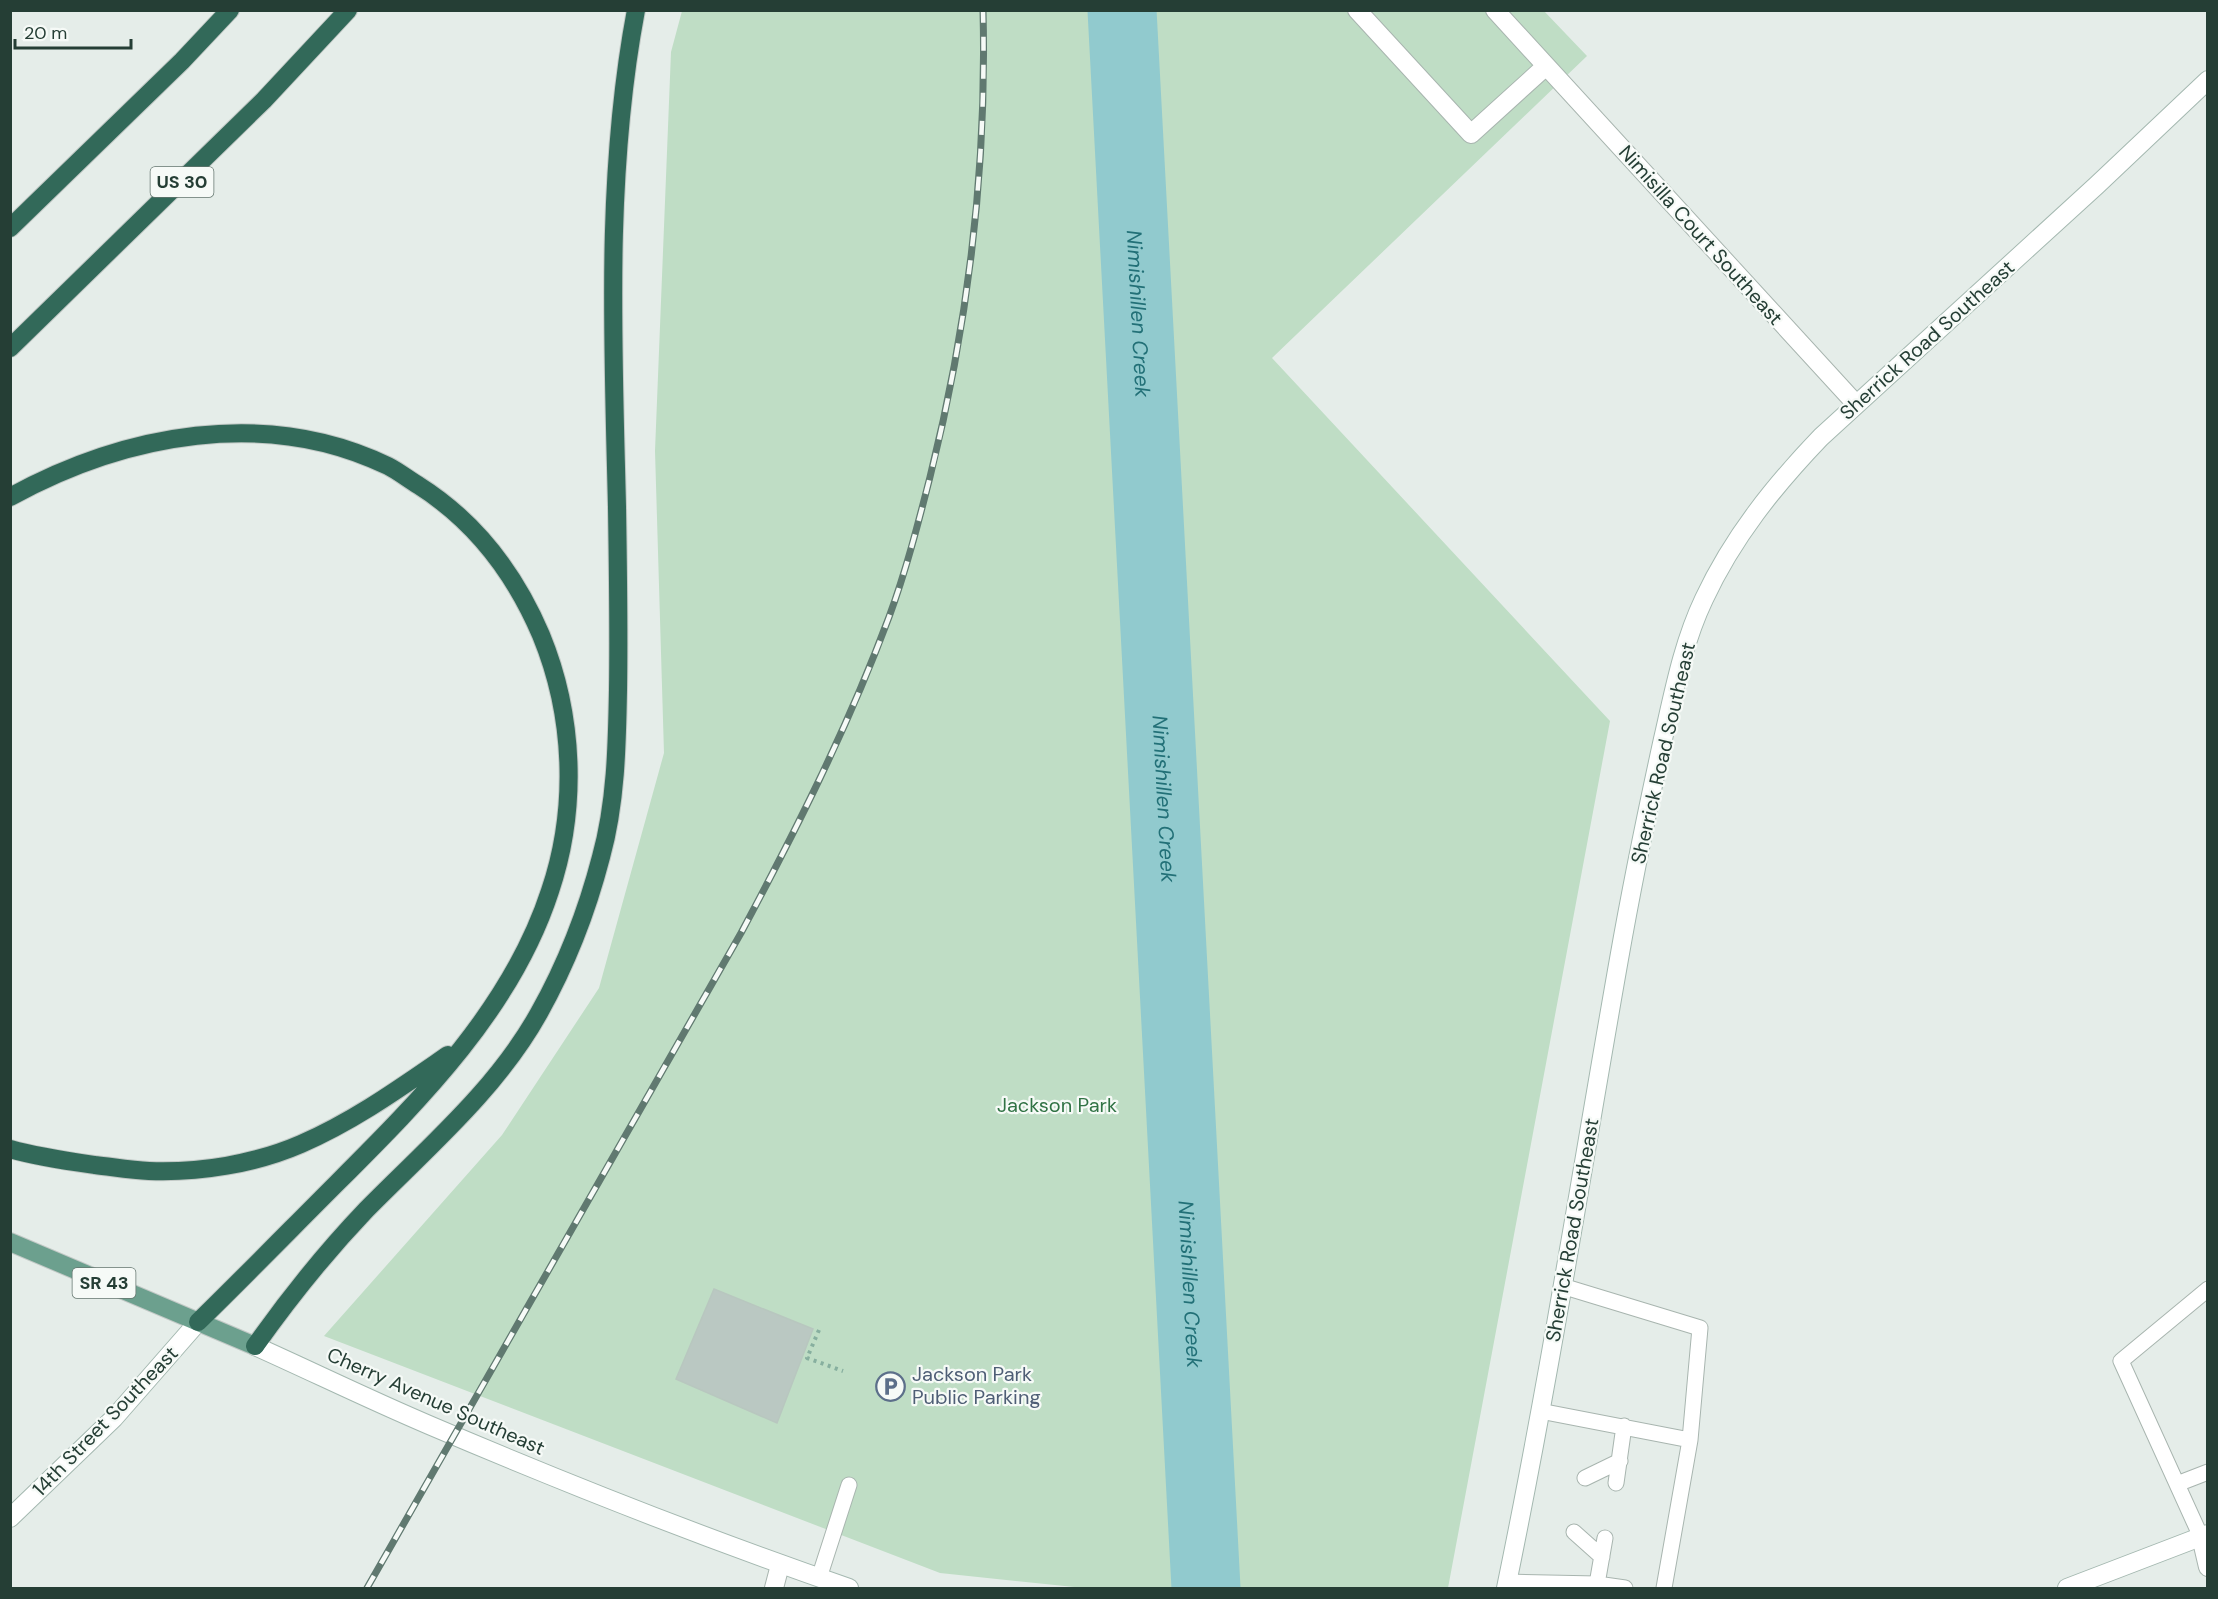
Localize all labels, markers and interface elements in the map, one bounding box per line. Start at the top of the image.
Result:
scale bar [15,12,130,50]
text: 20 m [24,21,67,45]
street label: Nimisilla Court Southeast [1613,140,1789,331]
road number: US 30 [150,167,213,197]
water label: Nimishillen Creek [1120,229,1157,398]
street label: Sherrick Road Southeast [1834,254,2020,426]
street label: Sherrick Road Southeast [1625,639,1701,866]
water label: Nimishillen Creek [1146,714,1182,884]
park label: Jackson Park [997,1092,1117,1118]
street label: Sherrick Road Southeast [1540,1116,1605,1344]
water label: Nimishillen Creek [1171,1200,1208,1369]
road number: SR 43 [72,1268,136,1298]
street label: 14th Street Southeast [27,1340,184,1502]
street label: Cherry Avenue Southeast [323,1341,549,1461]
place label: Jackson Park Public Parking [912,1361,1041,1410]
parking icon: Jackson Park Public Parking [875,1370,907,1402]

